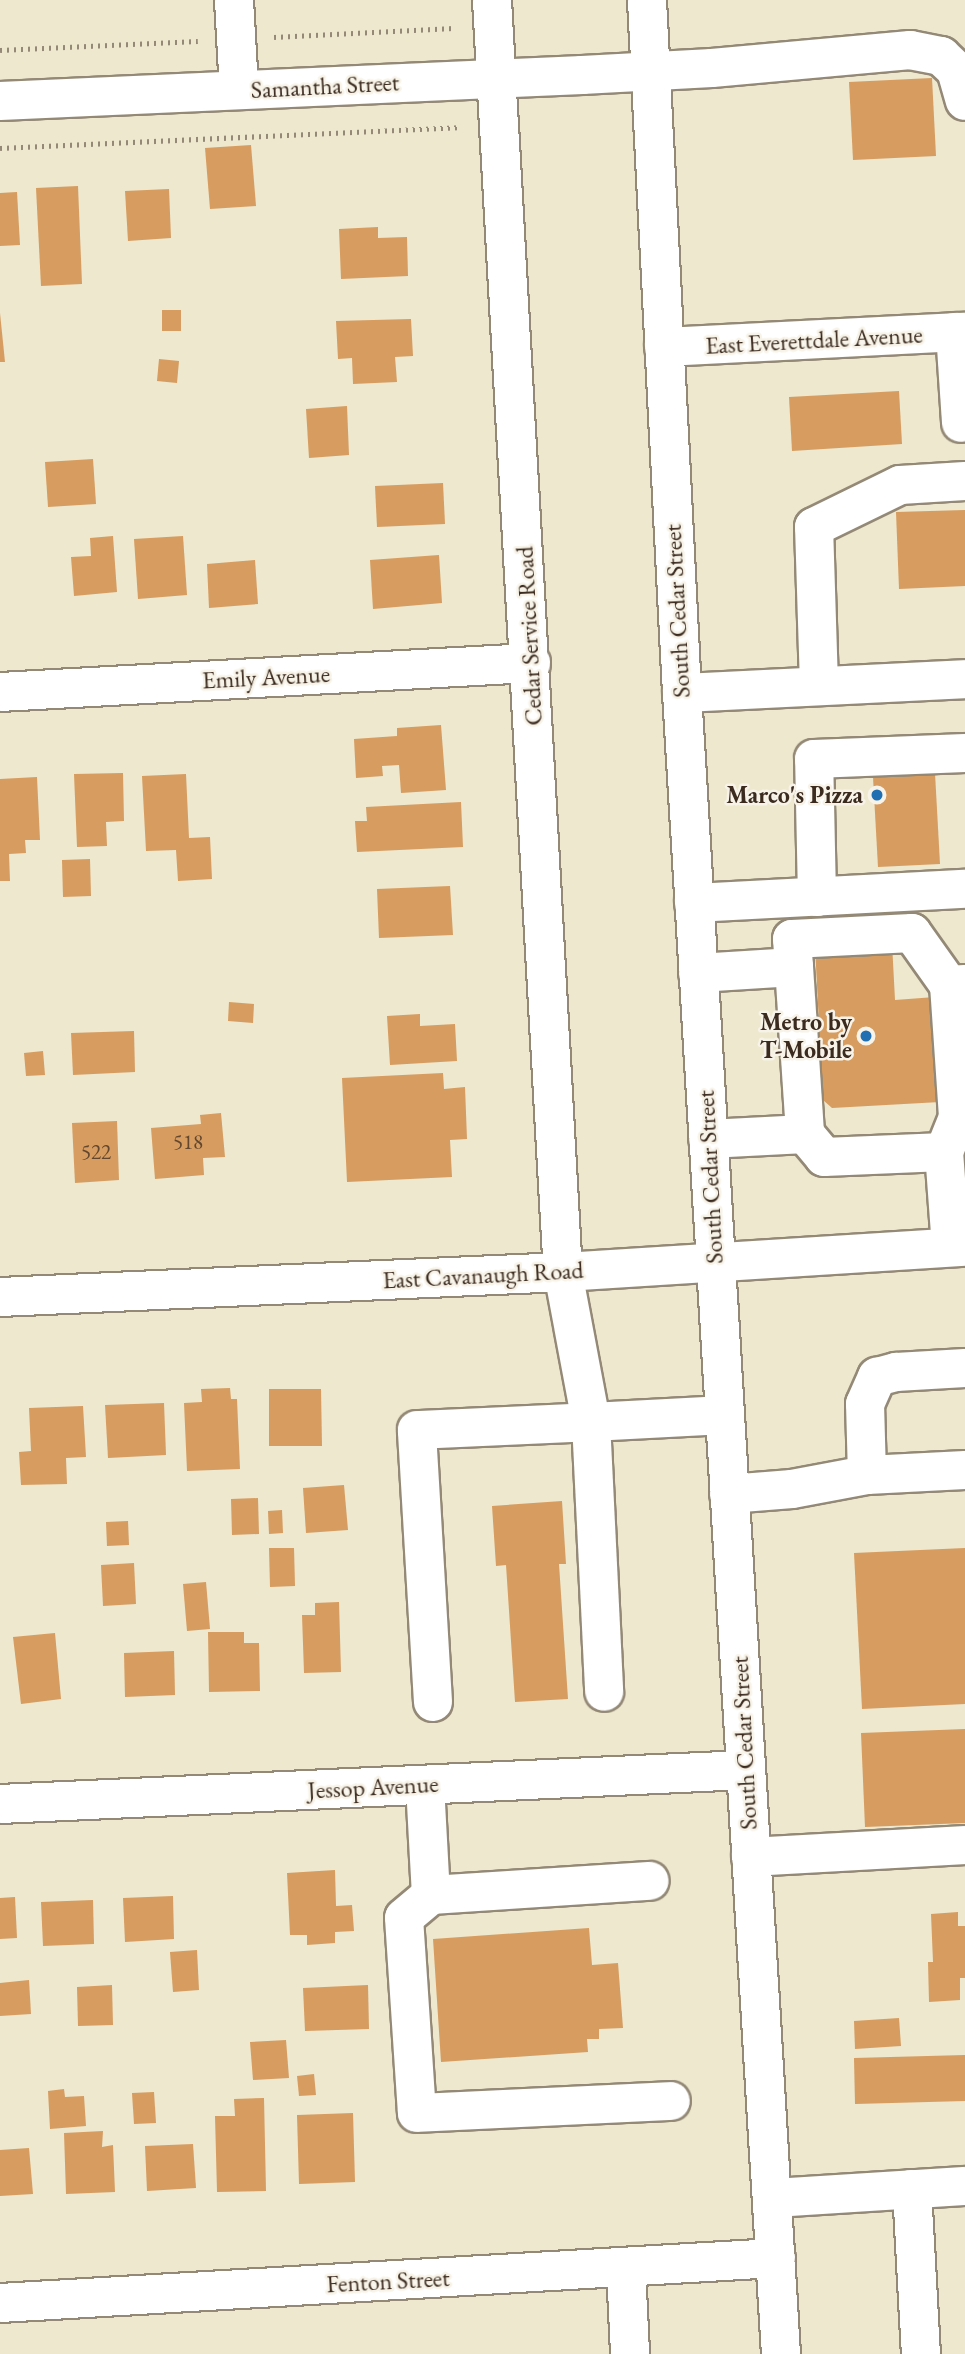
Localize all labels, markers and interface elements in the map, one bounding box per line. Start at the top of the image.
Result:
street label: Samantha Street [250,68,400,104]
street label: East Everettdale Avenue [705,320,923,360]
street label: South Cedar Street [658,523,696,699]
street label: Cedar Service Road [510,546,548,726]
street label: Emily Avenue [201,659,331,695]
place label: Marco's Pizza [726,781,863,809]
marker: Marco's Pizza [869,787,885,803]
place label: Metro by T-Mobile [760,1008,852,1064]
marker: Metro by T-Mobile [858,1028,874,1044]
street label: South Cedar Street [691,1089,729,1265]
house number: 518 [173,1129,203,1155]
house number: 522 [81,1139,111,1165]
street label: East Cavanaugh Road [382,1255,584,1295]
street label: South Cedar Street [725,1655,763,1831]
street label: Jessop Avenue [307,1769,439,1805]
street label: Fenton Street [326,2263,450,2299]

